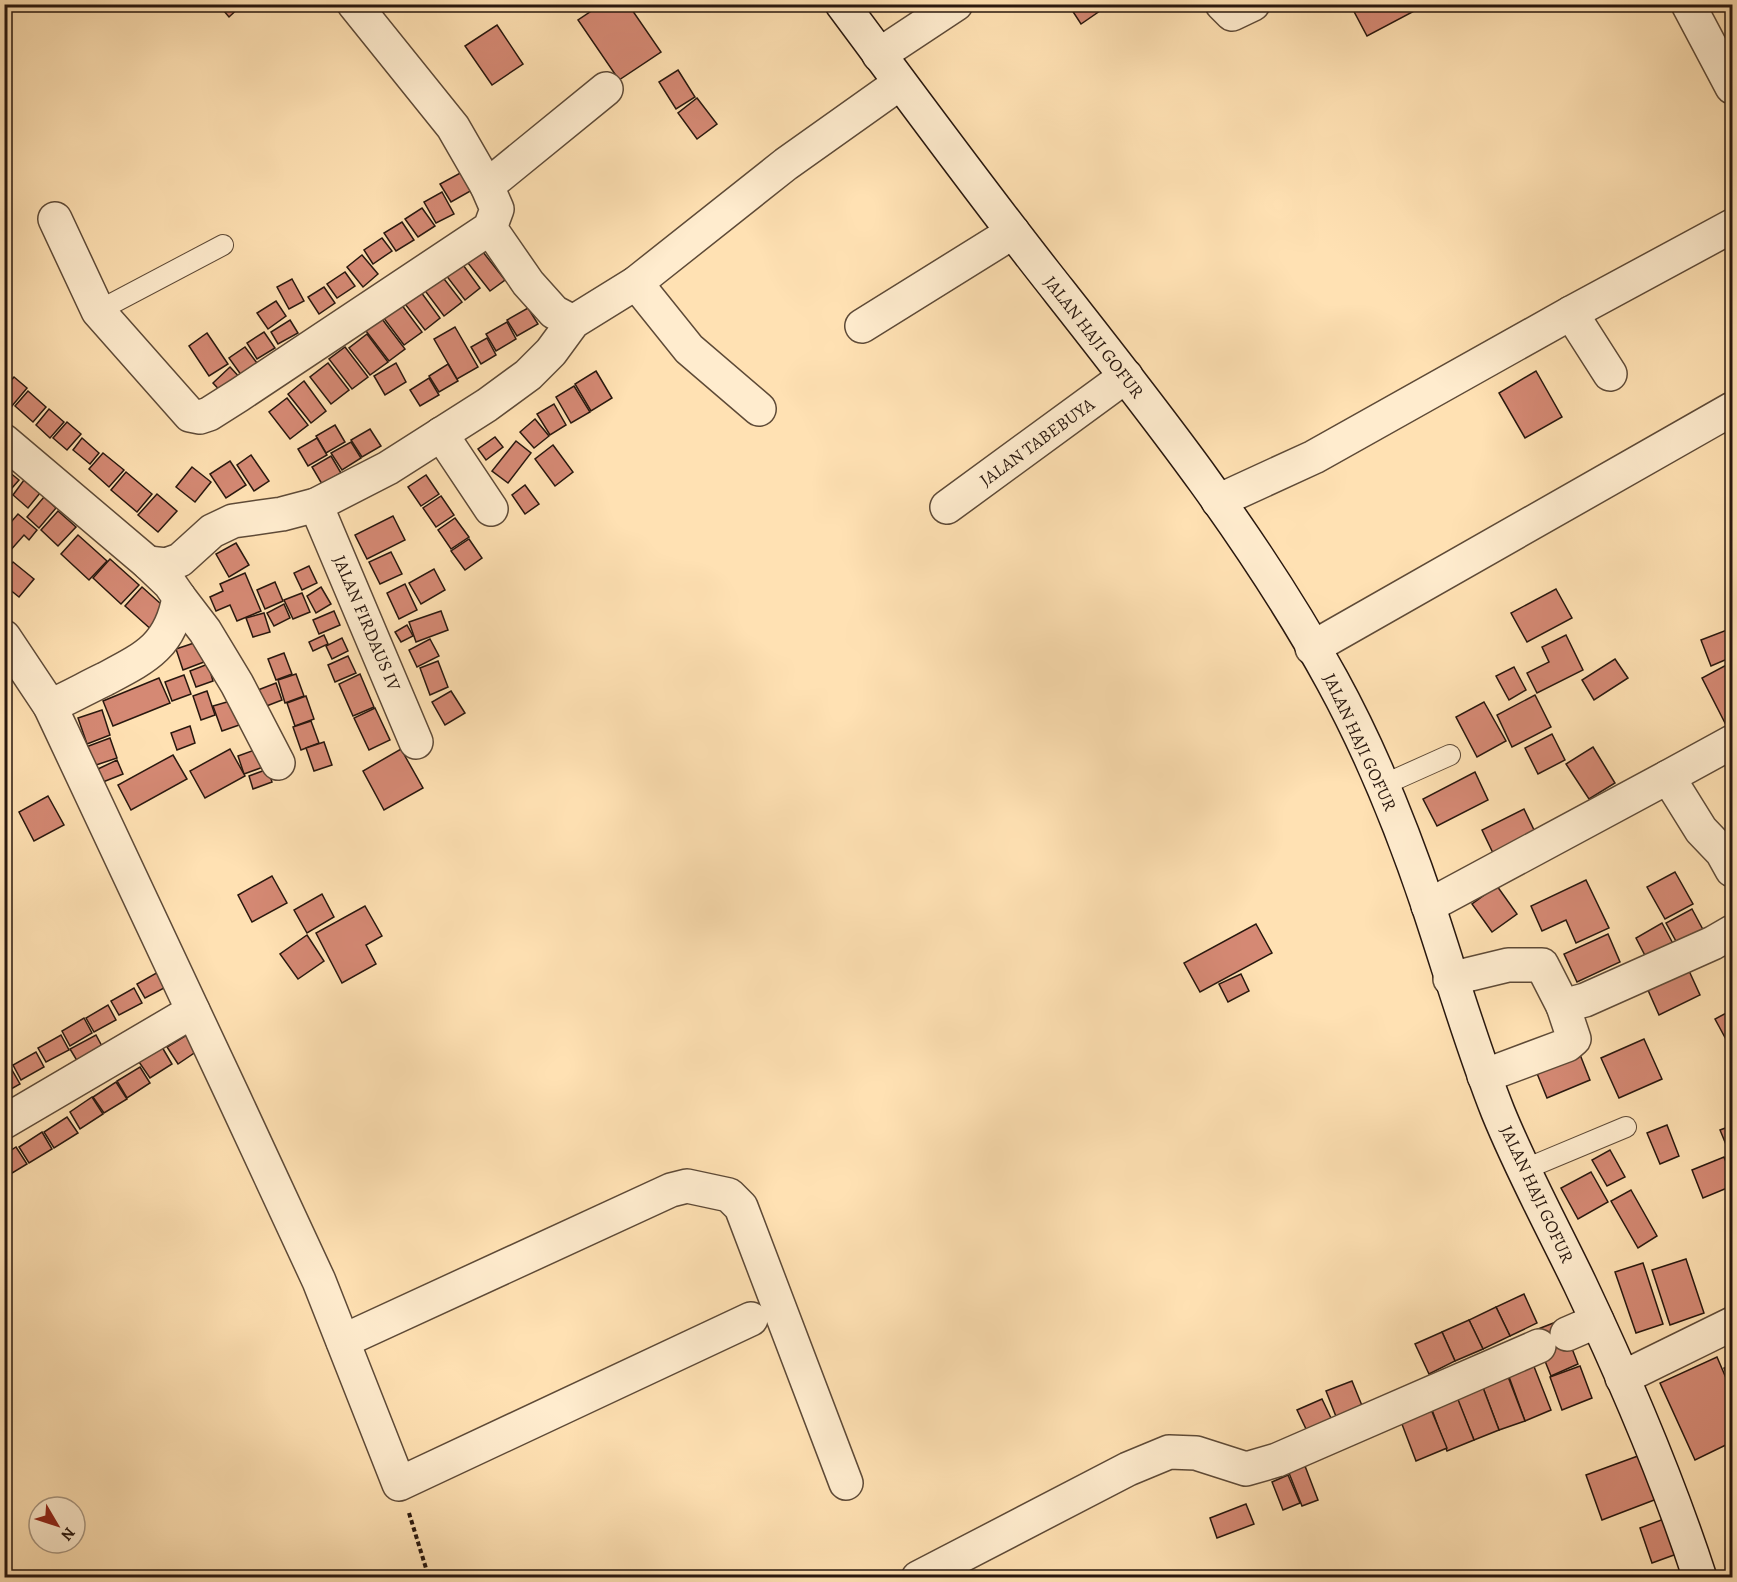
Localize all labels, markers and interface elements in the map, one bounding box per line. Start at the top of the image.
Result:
street label: JALAN HAJI GOFUR [1039,271,1149,403]
street label: JALAN TABEBUYA [975,392,1100,492]
street label: JALAN FIRDAUS IV [328,551,406,695]
street label: JALAN HAJI GOFUR [1318,669,1402,815]
street label: JALAN HAJI GOFUR [1495,1121,1579,1267]
north arrow [27,1495,87,1555]
text: N [55,1522,80,1546]

